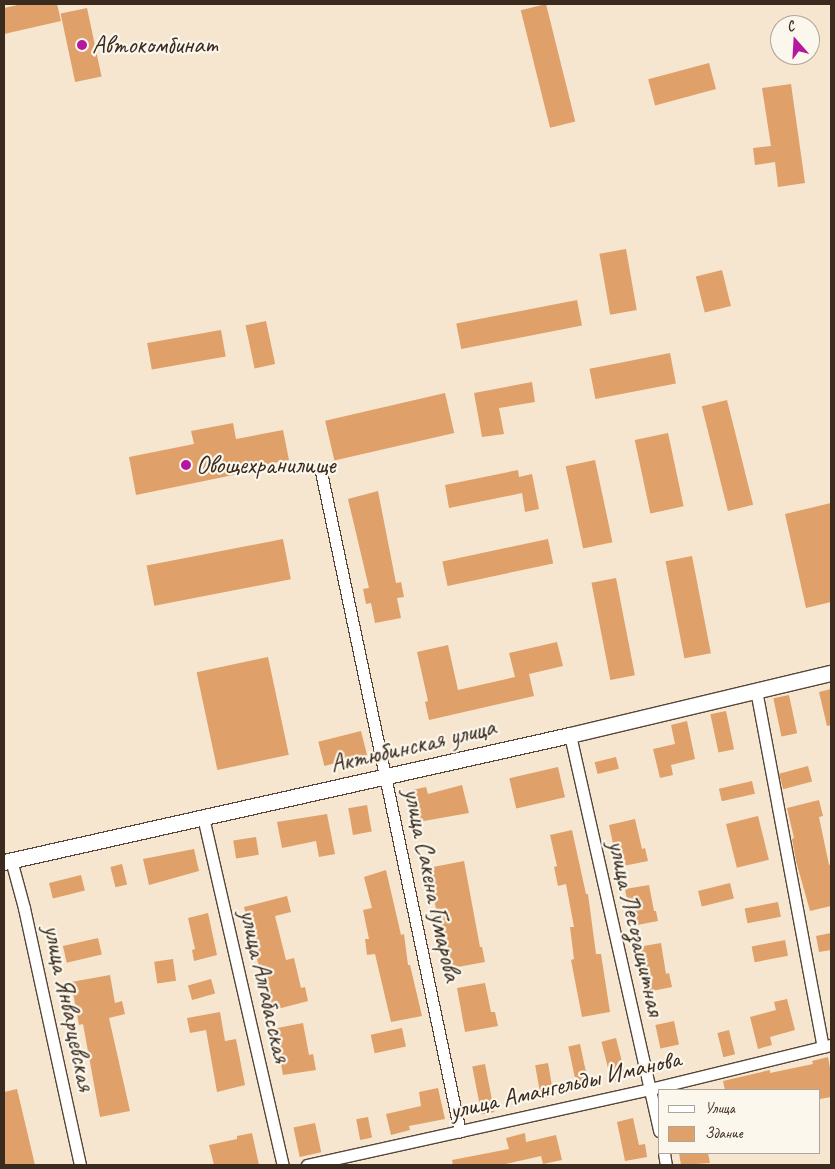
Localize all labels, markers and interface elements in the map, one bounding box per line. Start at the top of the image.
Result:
north arrow [770,15,820,65]
text: С [784,17,796,35]
place label: Автокомбинат [92,30,217,60]
marker: Автокомбинат [76,39,88,51]
place label: Овощехранилище [196,450,335,480]
marker: Овощехранилище [180,459,192,471]
street label: Актюбинская улица [327,712,499,780]
street label: улица Сакена Гумарова [397,786,467,984]
street label: улица Лесозащитная [601,838,671,1018]
street label: улица Алгабасская [233,906,297,1066]
street label: улица Январцевская [37,922,101,1094]
street label: улица Амангельды Иманова [447,1044,683,1126]
legend [658,1089,820,1154]
text: Улица [705,1099,735,1118]
text: Здание [705,1124,743,1143]

